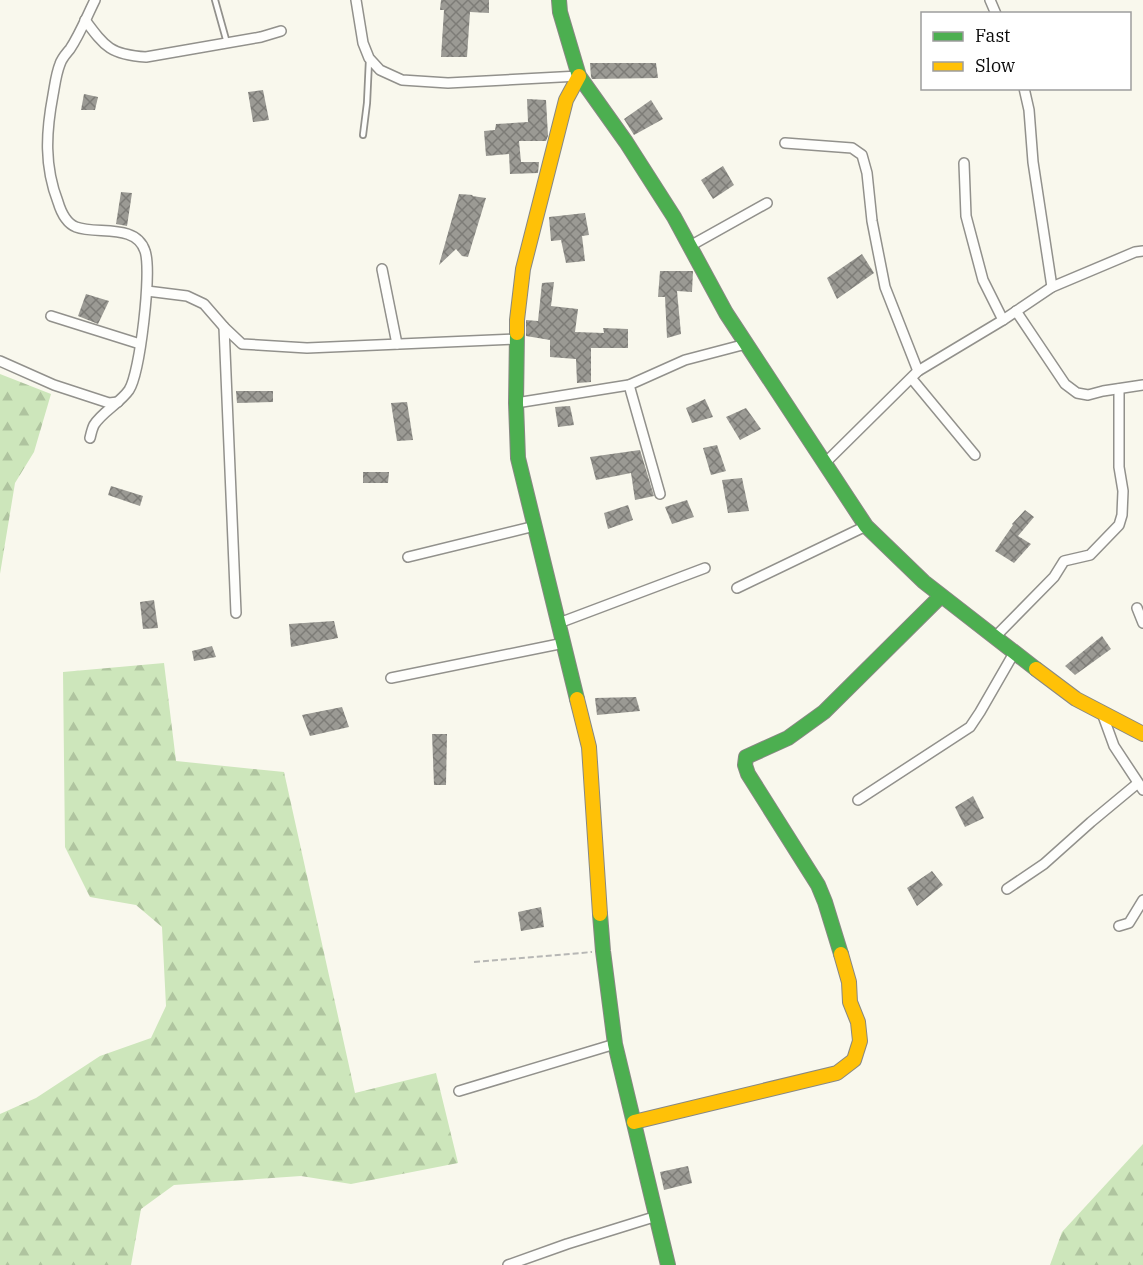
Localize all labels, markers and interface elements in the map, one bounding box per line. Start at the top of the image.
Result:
legend [921,12,1131,90]
text: Fast [975,24,1010,47]
text: Slow [975,54,1015,77]

